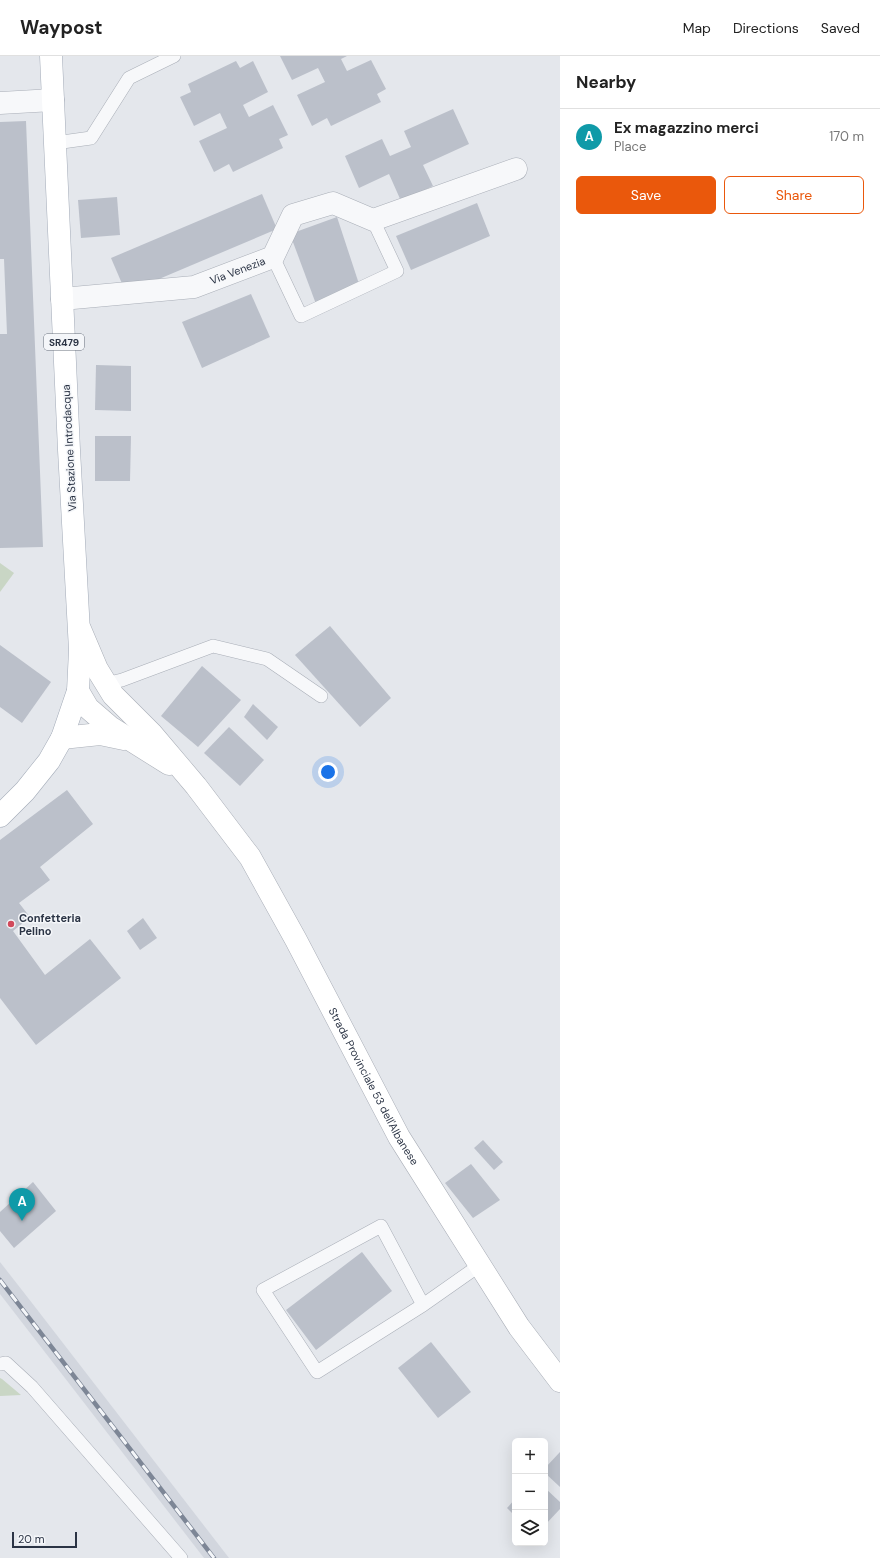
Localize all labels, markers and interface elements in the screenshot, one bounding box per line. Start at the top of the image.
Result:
text: Waypost [20,15,103,40]
text: Map [683,19,711,37]
text: Directions [733,19,799,37]
text: Saved [821,19,860,37]
text: Nearby [576,71,636,93]
text: Ex magazzino merci [614,118,759,138]
text: A [584,128,594,145]
text: 170 m [829,128,864,145]
text: Place [614,138,646,155]
button: Save [576,176,716,214]
button: Share [724,176,864,214]
street label: Via Venezia [208,254,267,287]
road number: SR479 [44,334,84,350]
street label: Via Stazione Introdacqua [59,384,79,512]
your location [318,762,338,782]
place label: Confetteria Pelino [19,911,81,938]
marker: Confetteria Pelino [6,919,16,929]
street label: Strada Provinciale 53 dell'Albanese [326,1005,422,1168]
pin: A [9,1188,35,1221]
map controls [512,1438,548,1546]
button: + [512,1438,548,1474]
button: − [512,1474,548,1510]
button: layers [512,1510,548,1546]
scale bar [12,1530,77,1549]
text: 20 m [18,1532,44,1546]

